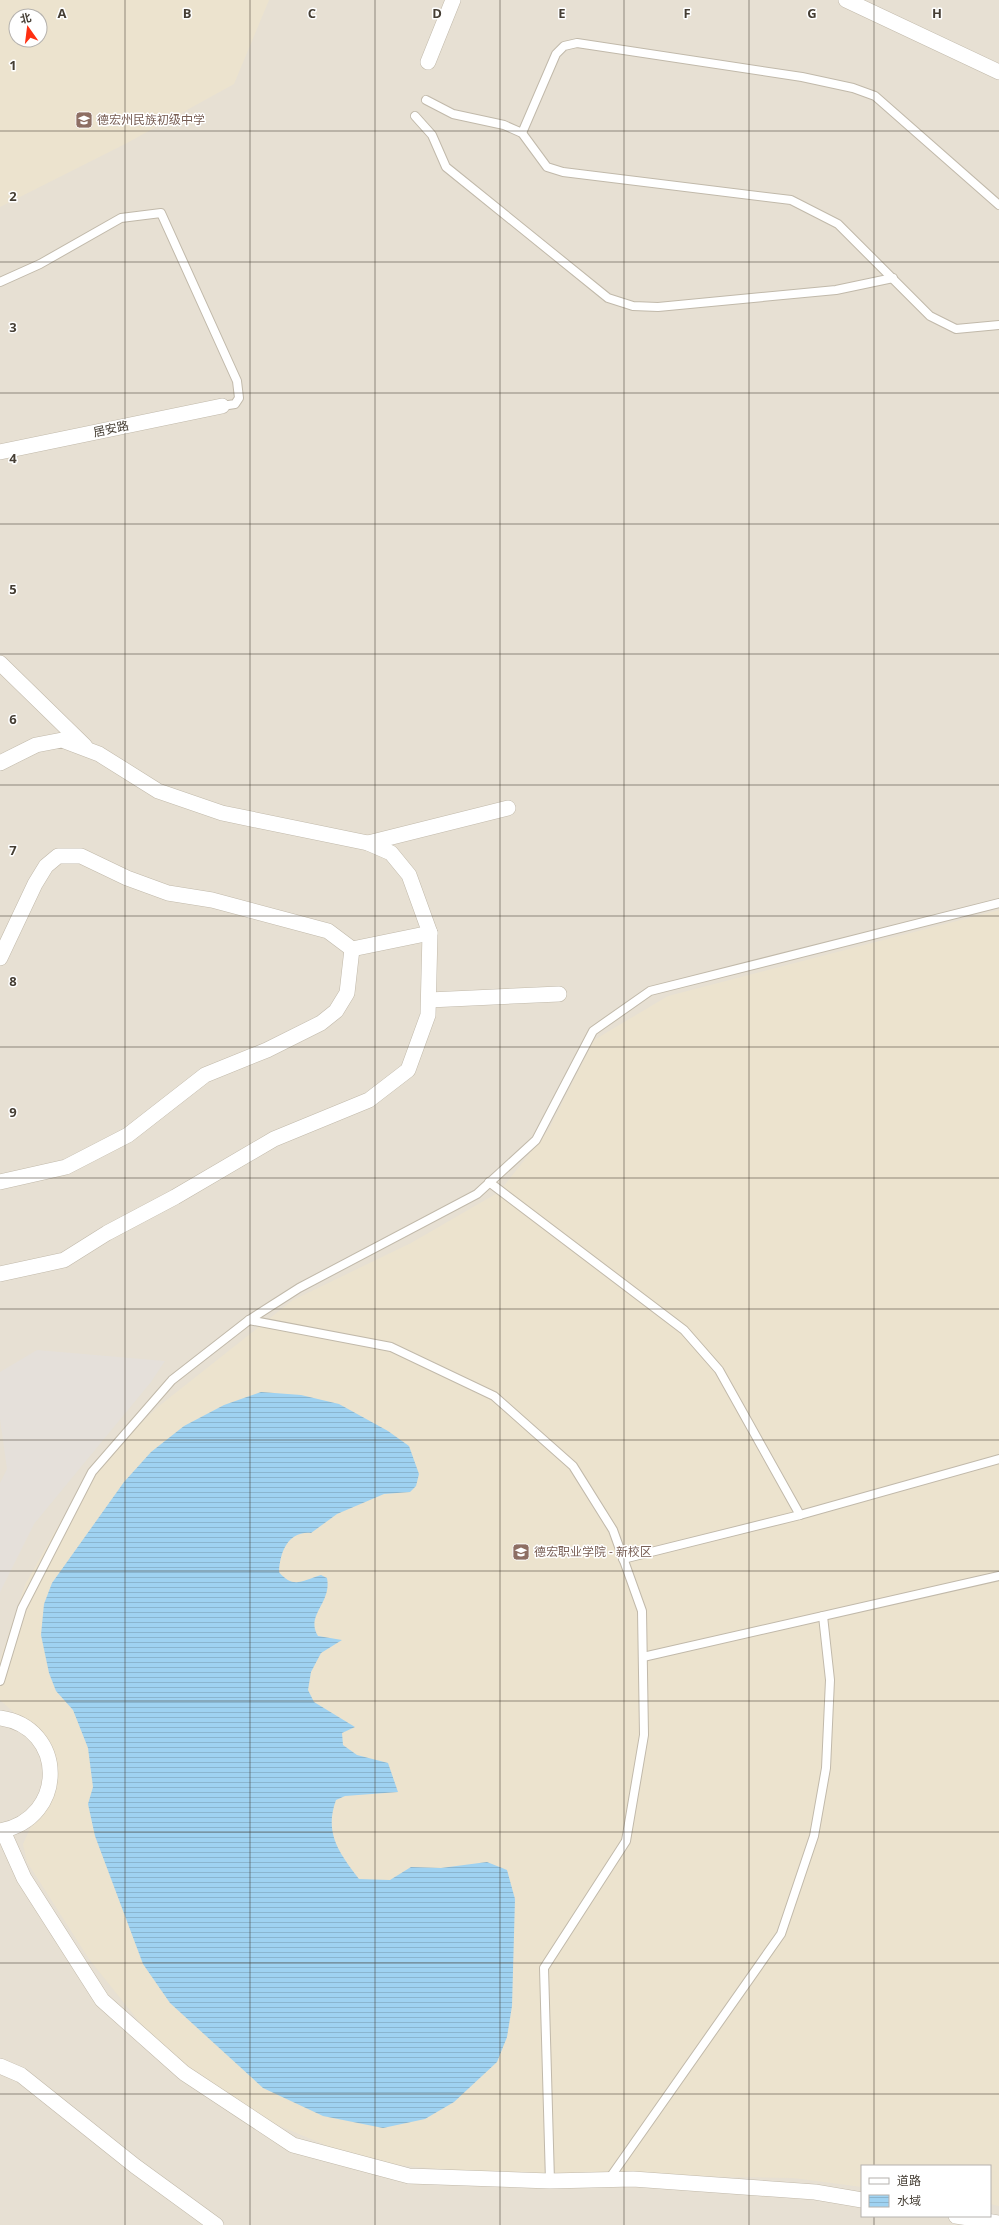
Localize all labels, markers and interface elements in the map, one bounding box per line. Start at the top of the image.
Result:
text: A [58,4,67,22]
text: B [183,4,192,22]
text: C [308,4,316,22]
text: D [432,4,442,22]
text: E [558,4,566,22]
text: F [683,4,691,22]
text: G [807,4,817,22]
text: H [932,4,942,22]
north arrow [8,8,48,48]
text: 北 [18,9,33,26]
text: 1 [9,56,17,74]
school or university icon: 德宏州民族初级中学 [74,110,94,130]
place label: 德宏州民族初级中学 [97,111,205,128]
text: 2 [9,187,17,205]
text: 3 [9,318,17,336]
street label: 居安路 [92,416,130,441]
text: 4 [9,449,17,467]
text: 5 [9,580,17,598]
text: 6 [9,710,17,728]
text: 7 [9,841,17,859]
text: 8 [9,972,17,990]
text: 9 [9,1103,17,1121]
school or university icon: 德宏职业学院 - 新校区 [511,1542,531,1562]
place label: 德宏职业学院 - 新校区 [534,1543,652,1560]
legend [861,2165,991,2217]
text: 道路 [897,2172,921,2189]
text: 水域 [897,2192,921,2209]

